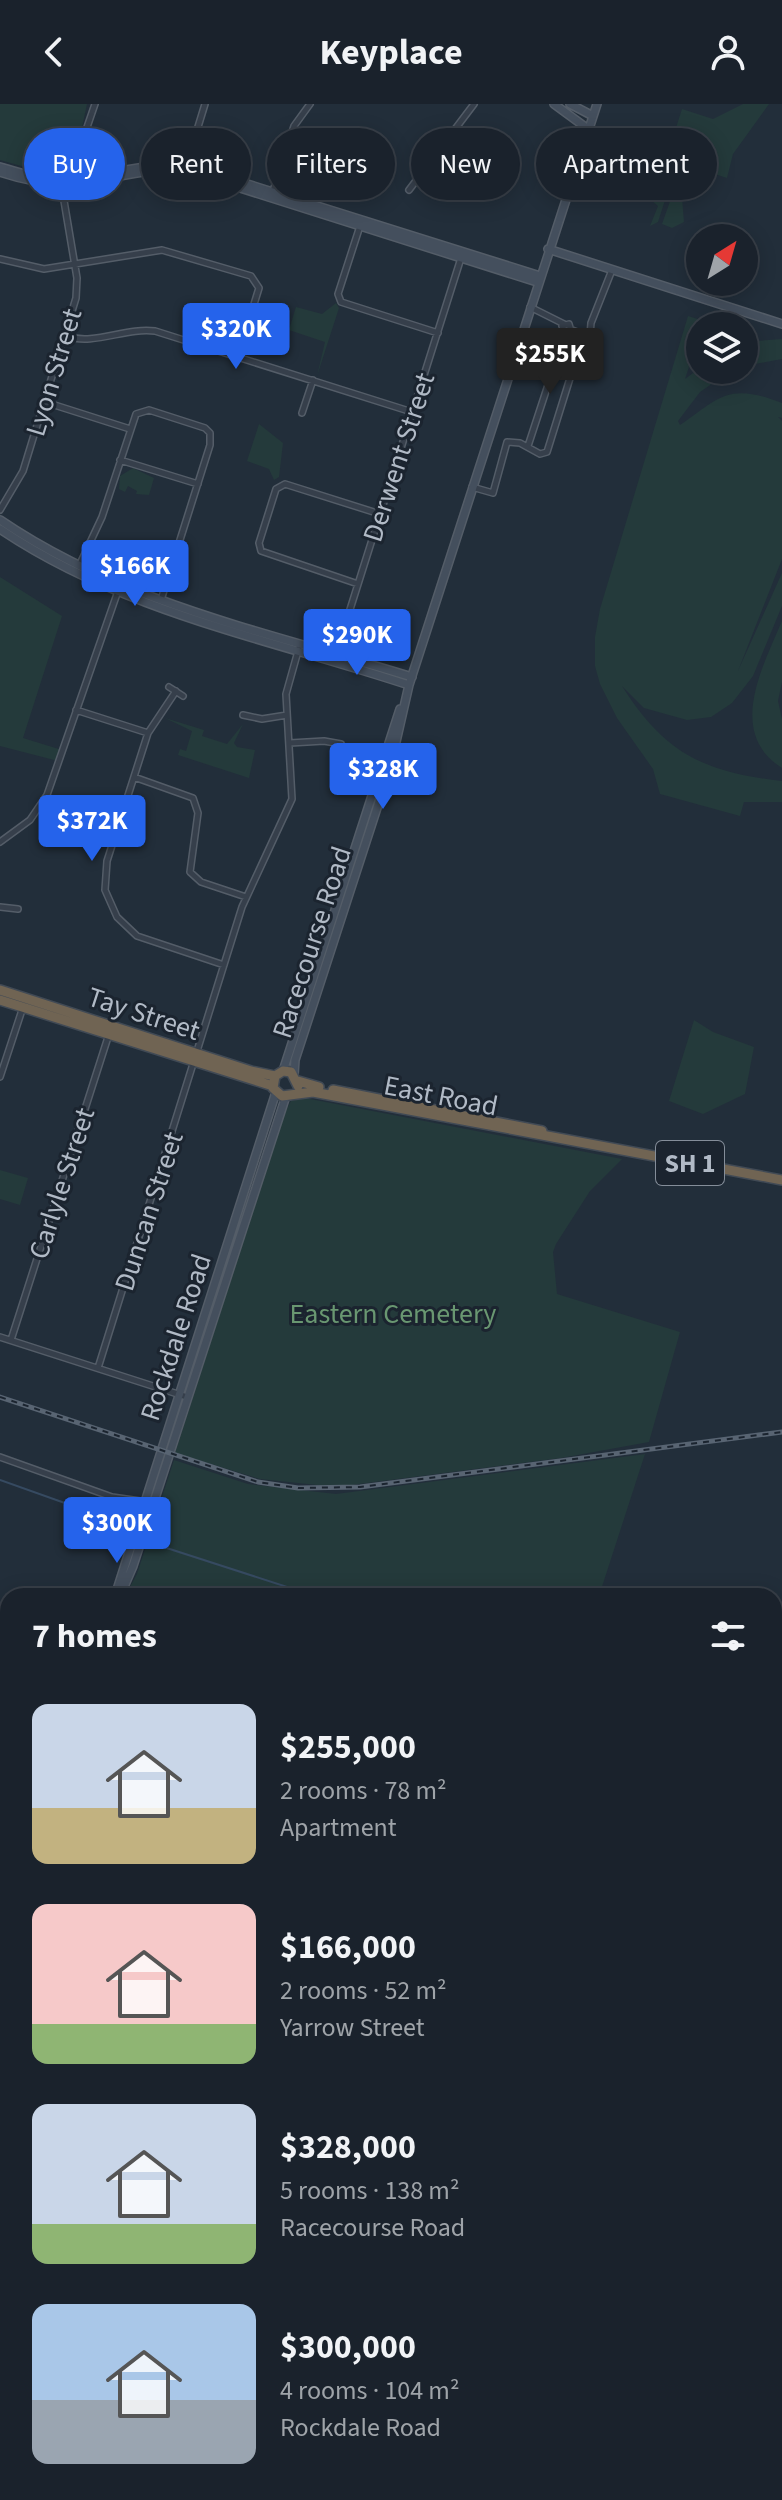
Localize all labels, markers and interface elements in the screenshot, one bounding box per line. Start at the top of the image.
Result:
text: Keyplace [319,27,463,78]
icon: back [32,30,76,74]
icon: person [706,30,750,74]
chip: Buy [24,128,125,200]
chip: Rent [141,128,251,200]
chip: Filters [267,128,395,200]
chip: New [411,128,520,200]
chip: Apartment [536,128,717,200]
north arrow [686,224,758,296]
map controls [686,224,758,384]
street label: Lyon Street [16,303,93,441]
pin: $320K [180,303,292,371]
text: $320K [201,310,271,347]
button: layers [686,312,758,384]
pin: $255K [494,328,606,396]
text: $255K [515,335,585,372]
street label: Derwent Street [353,367,445,547]
pin: $166K [79,540,191,608]
text: $166K [100,547,170,584]
pin: $290K [301,609,413,677]
text: $290K [322,616,392,653]
pin: $328K [327,743,439,811]
text: $328K [348,750,418,787]
pin: $372K [36,795,148,863]
text: $372K [57,802,127,839]
street label: Racecourse Road [262,841,362,1043]
street label: Tay Street [82,977,205,1051]
street label: East Road [380,1065,501,1127]
street label: Carlyle Street [19,1102,105,1264]
street label: Duncan Street [104,1126,194,1296]
road number: SH 1 [656,1141,724,1185]
street label: Rockdale Road [130,1249,222,1426]
park label: Eastern Cemetery [290,1294,496,1334]
pin: $300K [61,1497,173,1565]
text: $300K [82,1504,152,1541]
text: 7 homes [32,1612,157,1661]
icon: filters [706,1614,750,1658]
text: $255,000 [280,1723,416,1772]
icon: home [96,1736,192,1832]
text: 2 rooms · 78 m² [280,1772,447,1809]
text: Apartment [280,1809,397,1846]
text: $166,000 [280,1923,416,1972]
icon: home [96,1936,192,2032]
text: 2 rooms · 52 m² [280,1972,447,2009]
text: Yarrow Street [280,2009,425,2046]
text: $328,000 [280,2123,416,2172]
icon: home [96,2136,192,2232]
text: 5 rooms · 138 m² [280,2172,459,2209]
text: Racecourse Road [280,2209,465,2246]
text: $300,000 [280,2323,416,2372]
icon: home [96,2336,192,2432]
text: 4 rooms · 104 m² [280,2372,459,2409]
text: Rockdale Road [280,2409,441,2446]

